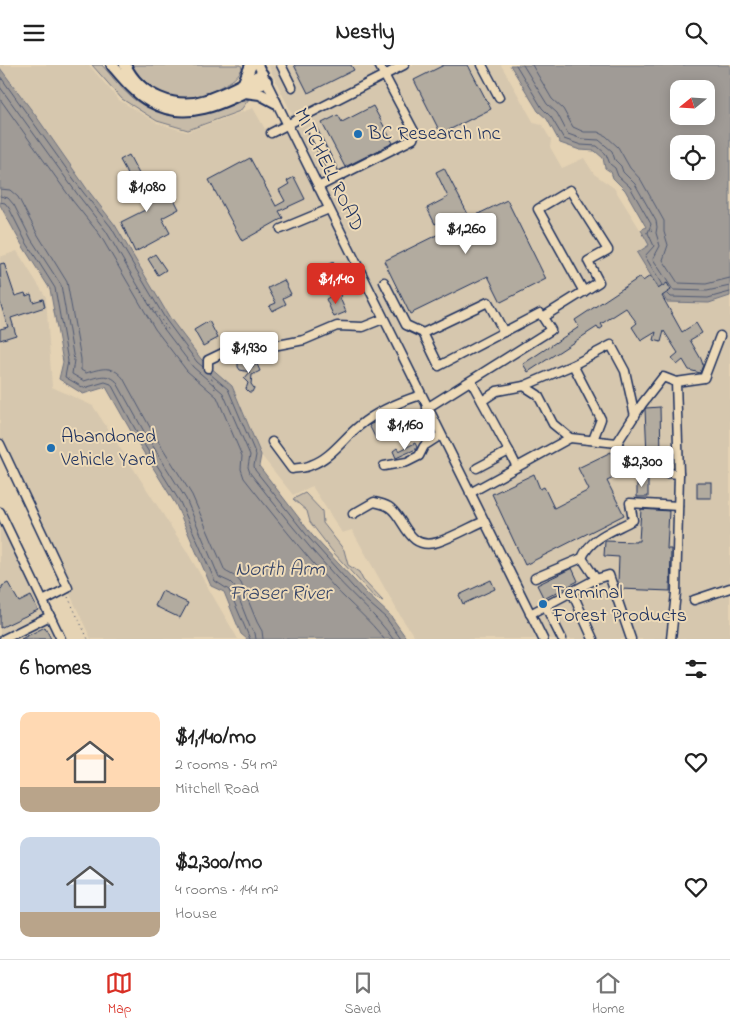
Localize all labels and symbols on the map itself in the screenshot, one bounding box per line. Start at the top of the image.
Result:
north arrow [670,80,715,125]
street label: MITCHELL ROAD [286,103,370,237]
place label: BC Research Inc [367,120,501,149]
marker: BC Research Inc [352,128,364,140]
pin: $1,080 [106,171,188,213]
pin: $1,260 [425,213,507,255]
pin: $1,140 [295,263,377,305]
pin: $1,930 [208,331,290,374]
pin: $1,160 [364,409,446,451]
place label: Abandoned Vehicle Yard [60,423,156,475]
marker: Abandoned Vehicle Yard [45,442,57,454]
pin: $2,300 [601,445,683,488]
water label: North Arm Fraser River [229,555,333,609]
place label: Terminal Forest Products [552,579,687,631]
marker: Terminal Forest Products [537,598,549,610]

